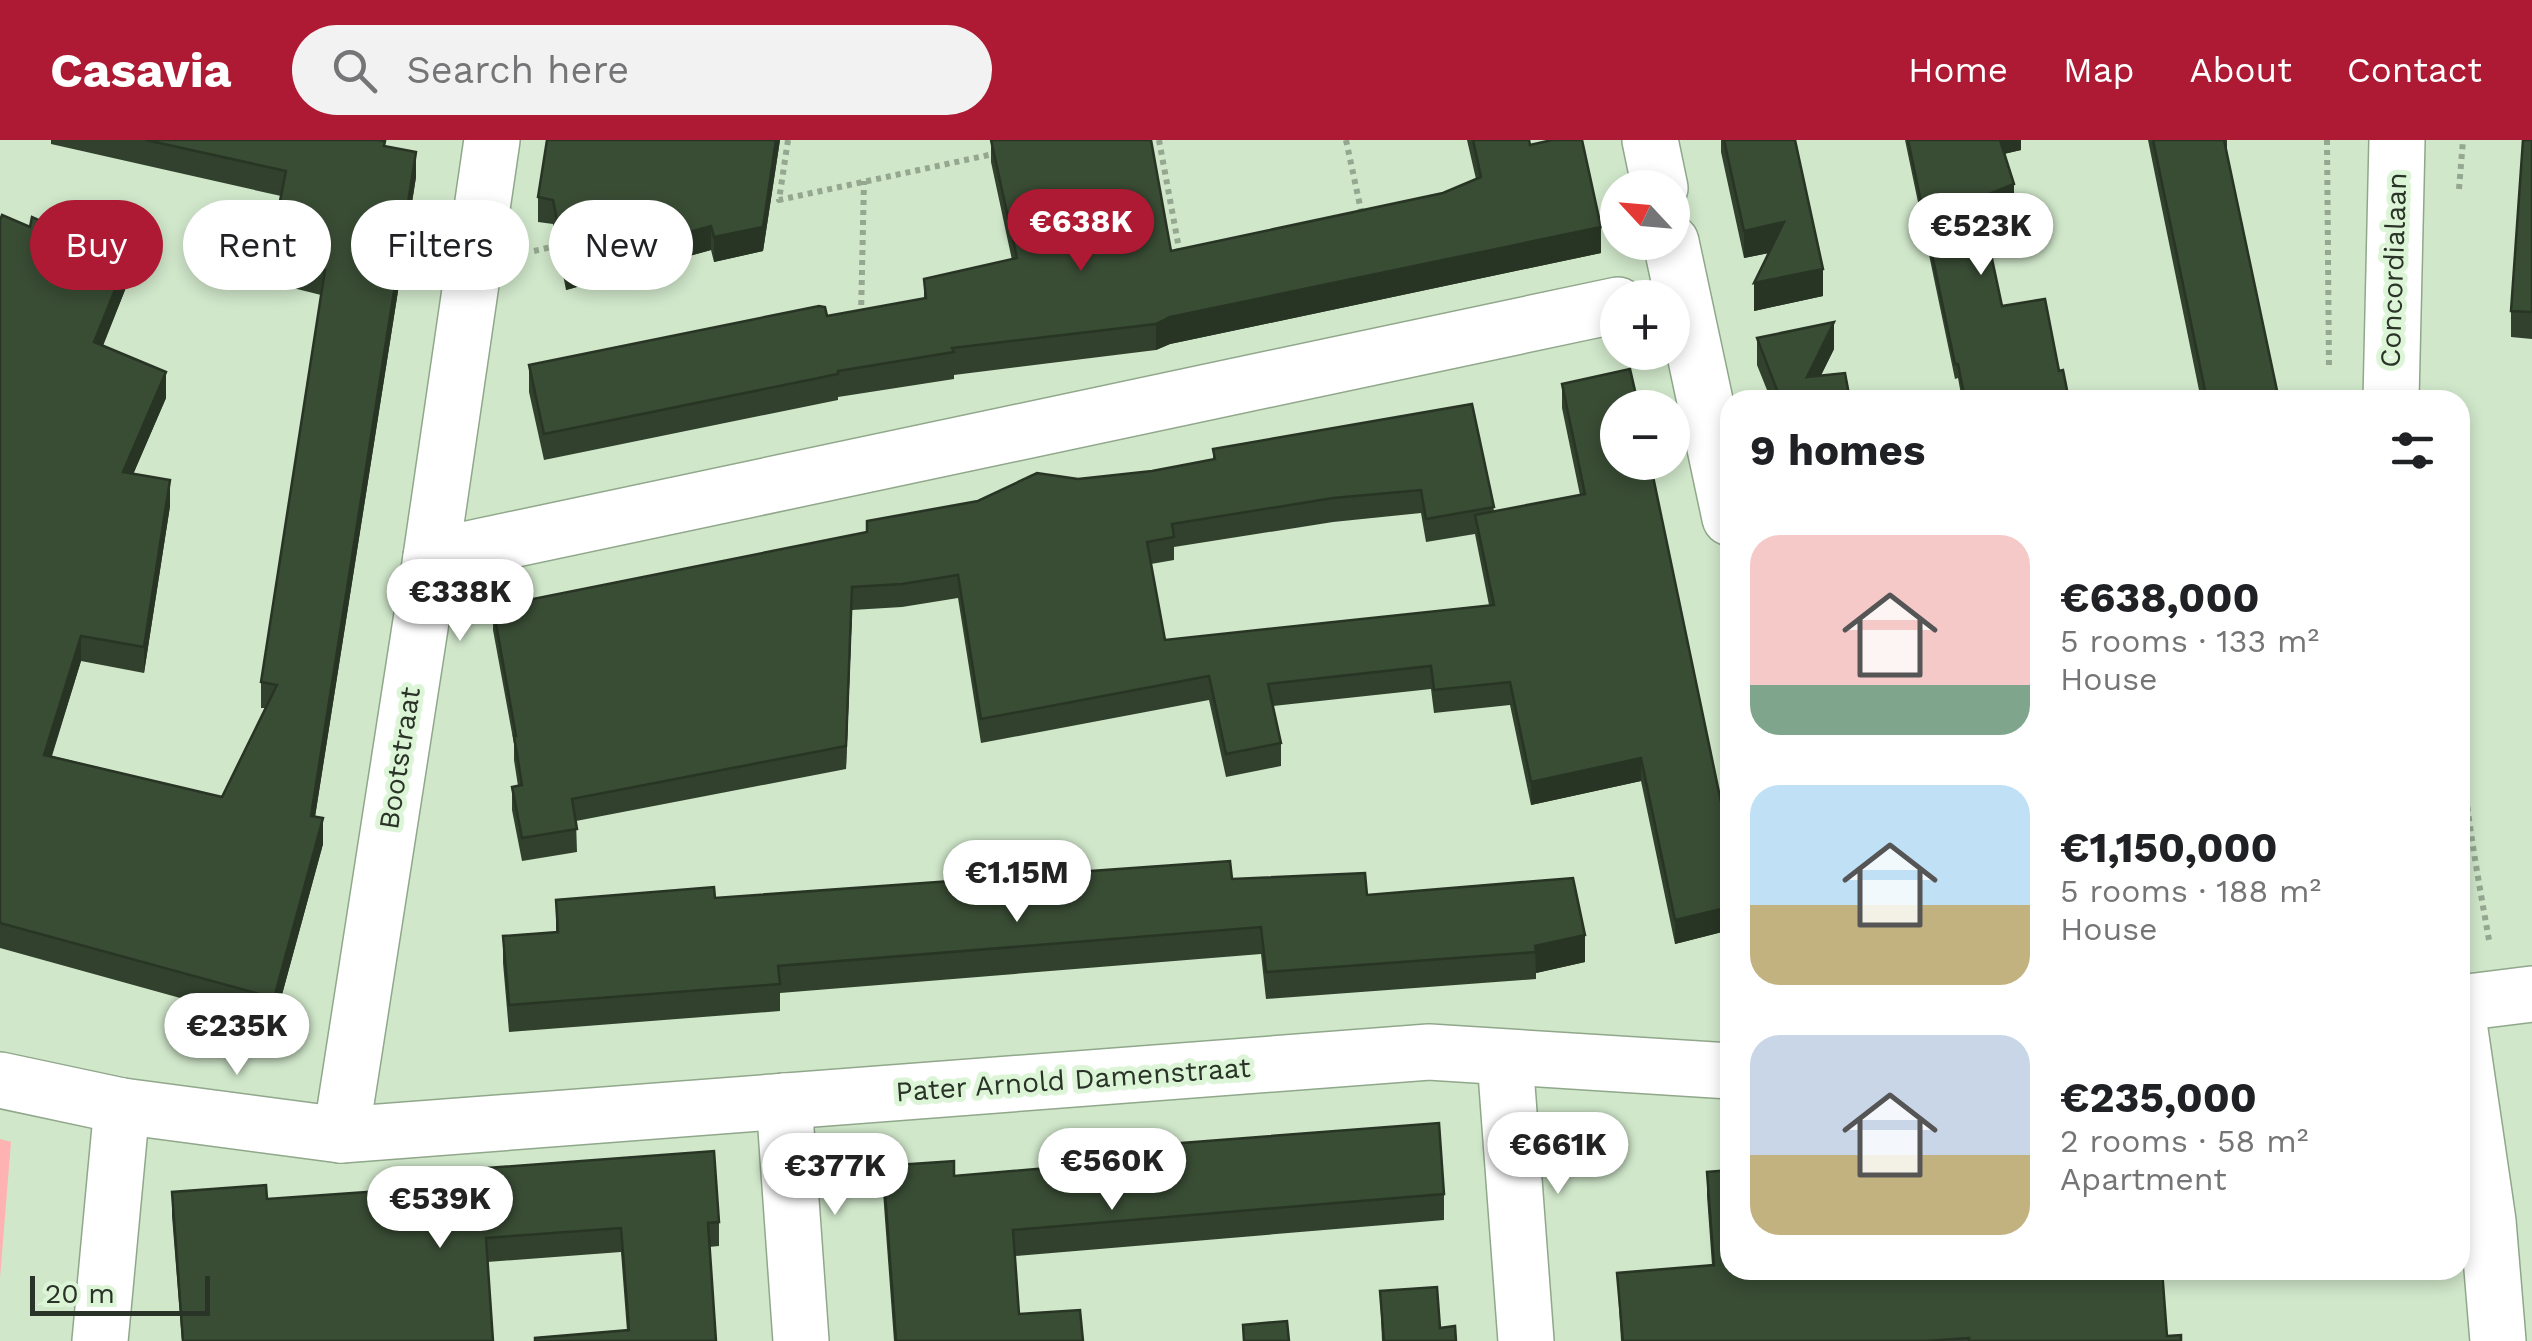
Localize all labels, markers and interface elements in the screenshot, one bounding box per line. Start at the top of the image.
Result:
search box [292,25,992,115]
text: Casavia [50,42,232,99]
icon: search [327,43,382,98]
text: Search here [407,48,629,92]
text: Home [1908,49,2008,91]
text: Map [2063,49,2135,91]
text: About [2190,49,2292,91]
text: Contact [2347,49,2482,91]
north arrow [1600,170,1690,260]
map controls [1600,170,1690,480]
street label: Concordialaan [2374,172,2413,368]
pin: €638K [1011,189,1151,274]
pin: €523K [1911,193,2051,278]
chip: Buy [30,200,163,290]
chip: Rent [183,200,331,290]
chip: Filters [351,200,529,290]
chip: New [549,200,693,290]
text: €638K [1029,202,1133,240]
text: €523K [1930,206,2032,244]
button: + [1600,280,1690,370]
button: − [1600,390,1690,480]
icon: filters [2385,423,2440,478]
text: 9 homes [1750,426,1925,475]
pin: €338K [390,559,530,644]
text: €338K [409,572,511,610]
text: €638,000 [2060,573,2260,622]
icon: home [1830,575,1950,695]
text: 5 rooms · 133 m² [2060,622,2319,660]
text: House [2060,660,2158,698]
street label: Bootstraat [372,684,427,832]
text: €1,150,000 [2060,823,2278,872]
icon: home [1830,825,1950,945]
pin: €1.15M [936,840,1098,925]
text: €1.15M [965,853,1069,891]
text: 5 rooms · 188 m² [2060,872,2321,910]
text: House [2060,910,2158,948]
pin: €235K [167,993,307,1078]
text: €235K [186,1006,288,1044]
street label: Pater Arnold Damenstraat [894,1051,1252,1108]
text: €235,000 [2060,1073,2257,1122]
icon: home [1830,1075,1950,1195]
pin: €661K [1488,1112,1628,1197]
text: 2 rooms · 58 m² [2060,1122,2308,1160]
text: €661K [1509,1125,1607,1163]
pin: €560K [1042,1128,1182,1213]
pin: €377K [765,1133,905,1218]
text: €560K [1060,1141,1164,1179]
text: €377K [784,1146,886,1184]
text: Apartment [2060,1160,2227,1198]
pin: €539K [370,1166,510,1251]
text: €539K [389,1179,491,1217]
scale bar [30,1271,210,1316]
text: 20 m [45,1277,115,1310]

